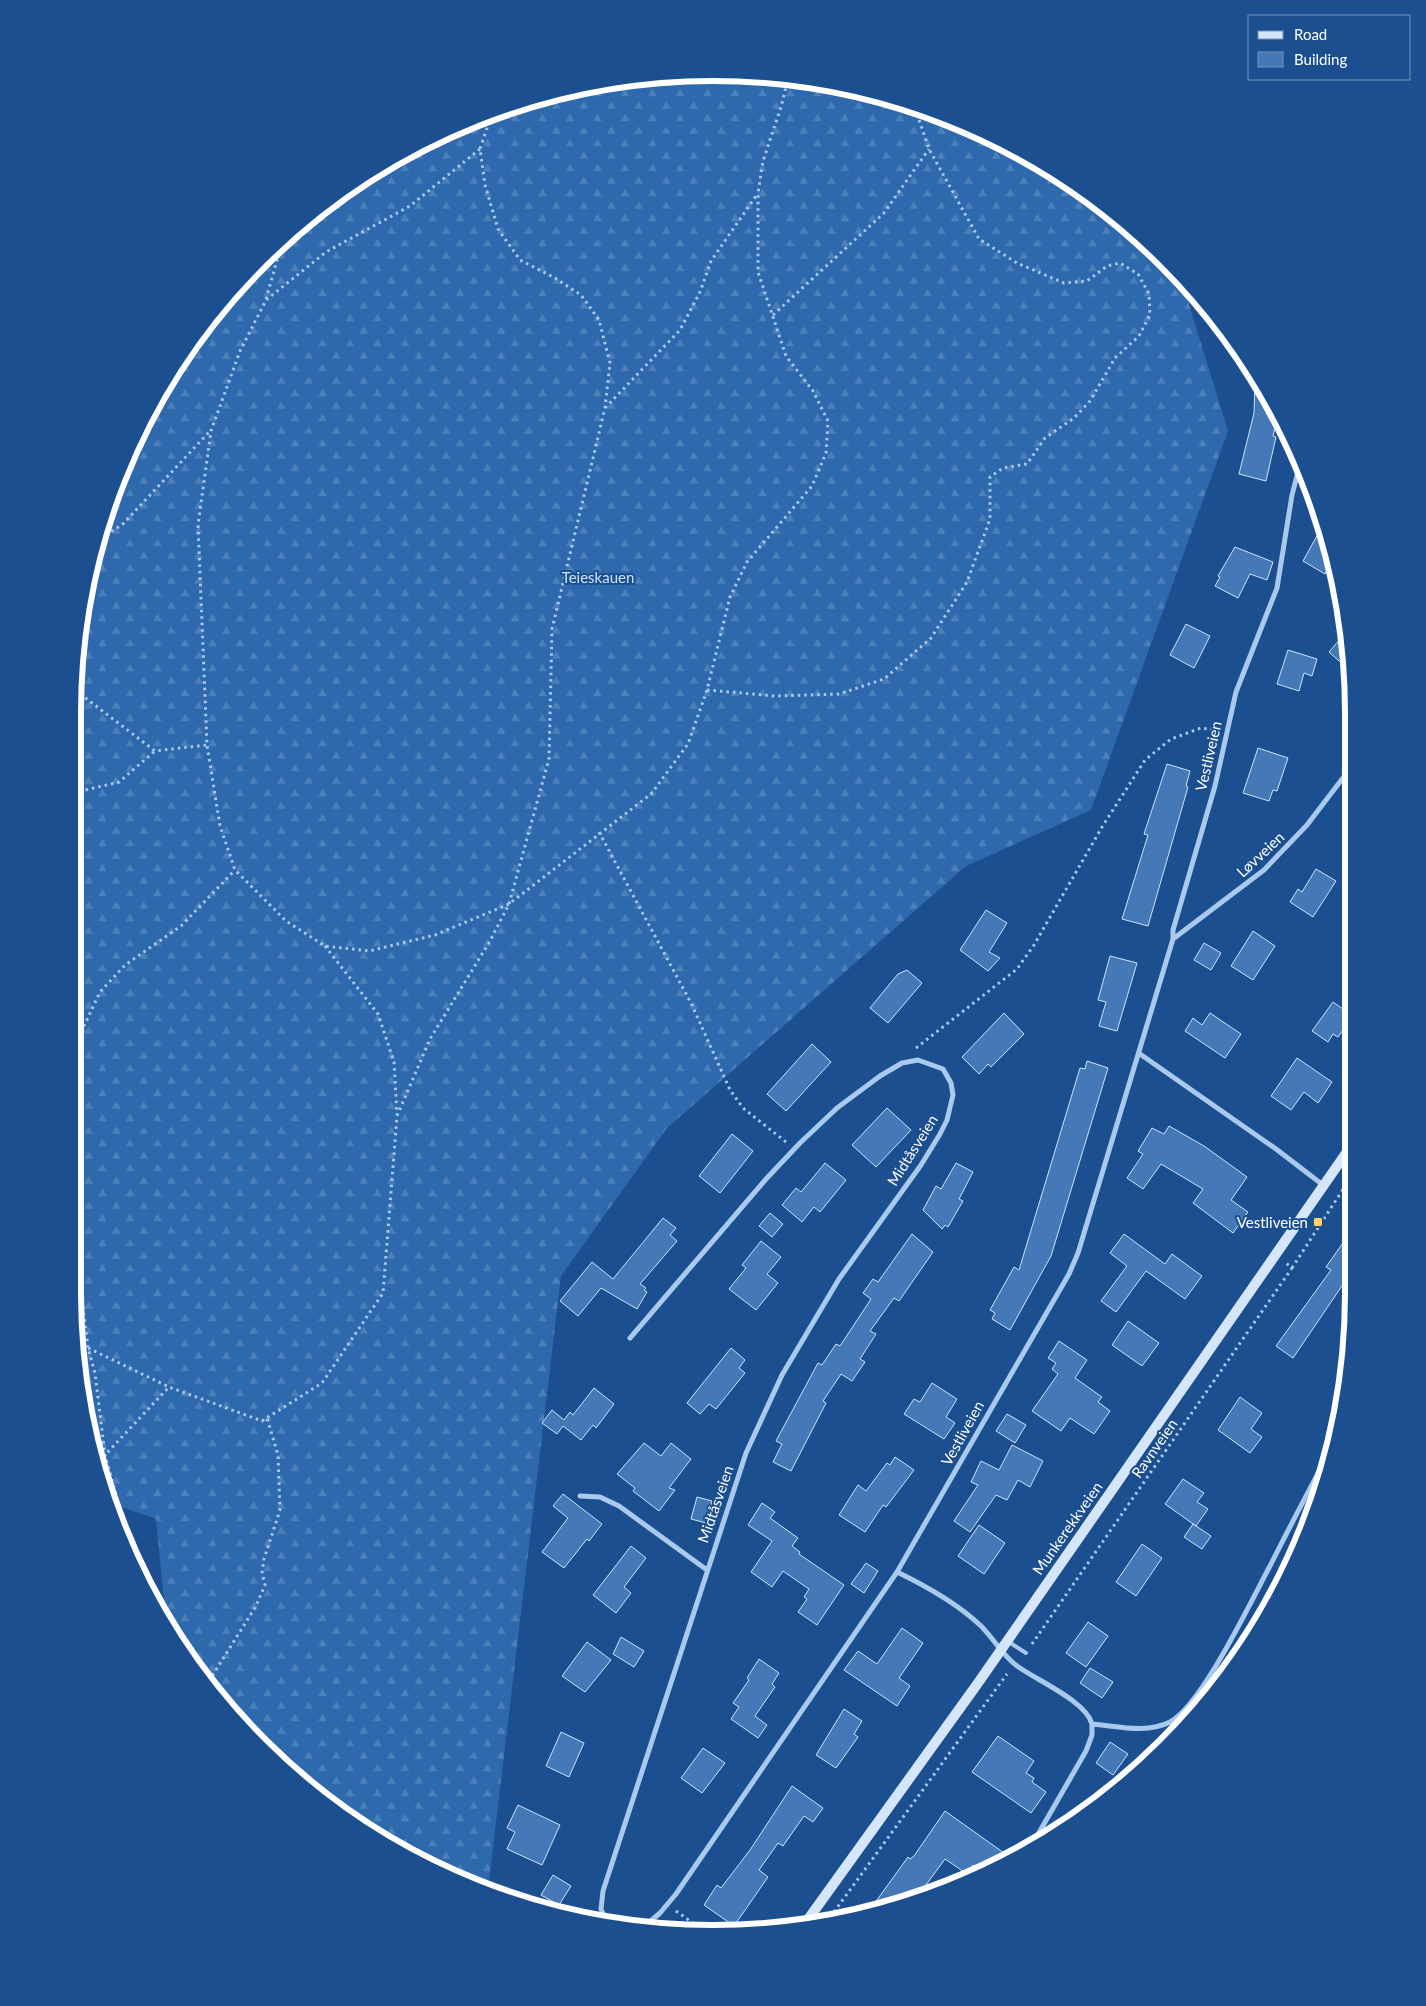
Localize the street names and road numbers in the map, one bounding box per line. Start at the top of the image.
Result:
street label: Vestliveien [1191,719,1225,793]
street label: Løvveien [1232,827,1288,881]
street label: Midtåsveien [883,1111,941,1189]
street label: Vestliveien [937,1397,987,1469]
street label: Ravnveien [1127,1415,1181,1481]
street label: Midtåsveien [693,1463,737,1545]
street label: Munkerekkveien [1028,1478,1106,1578]

